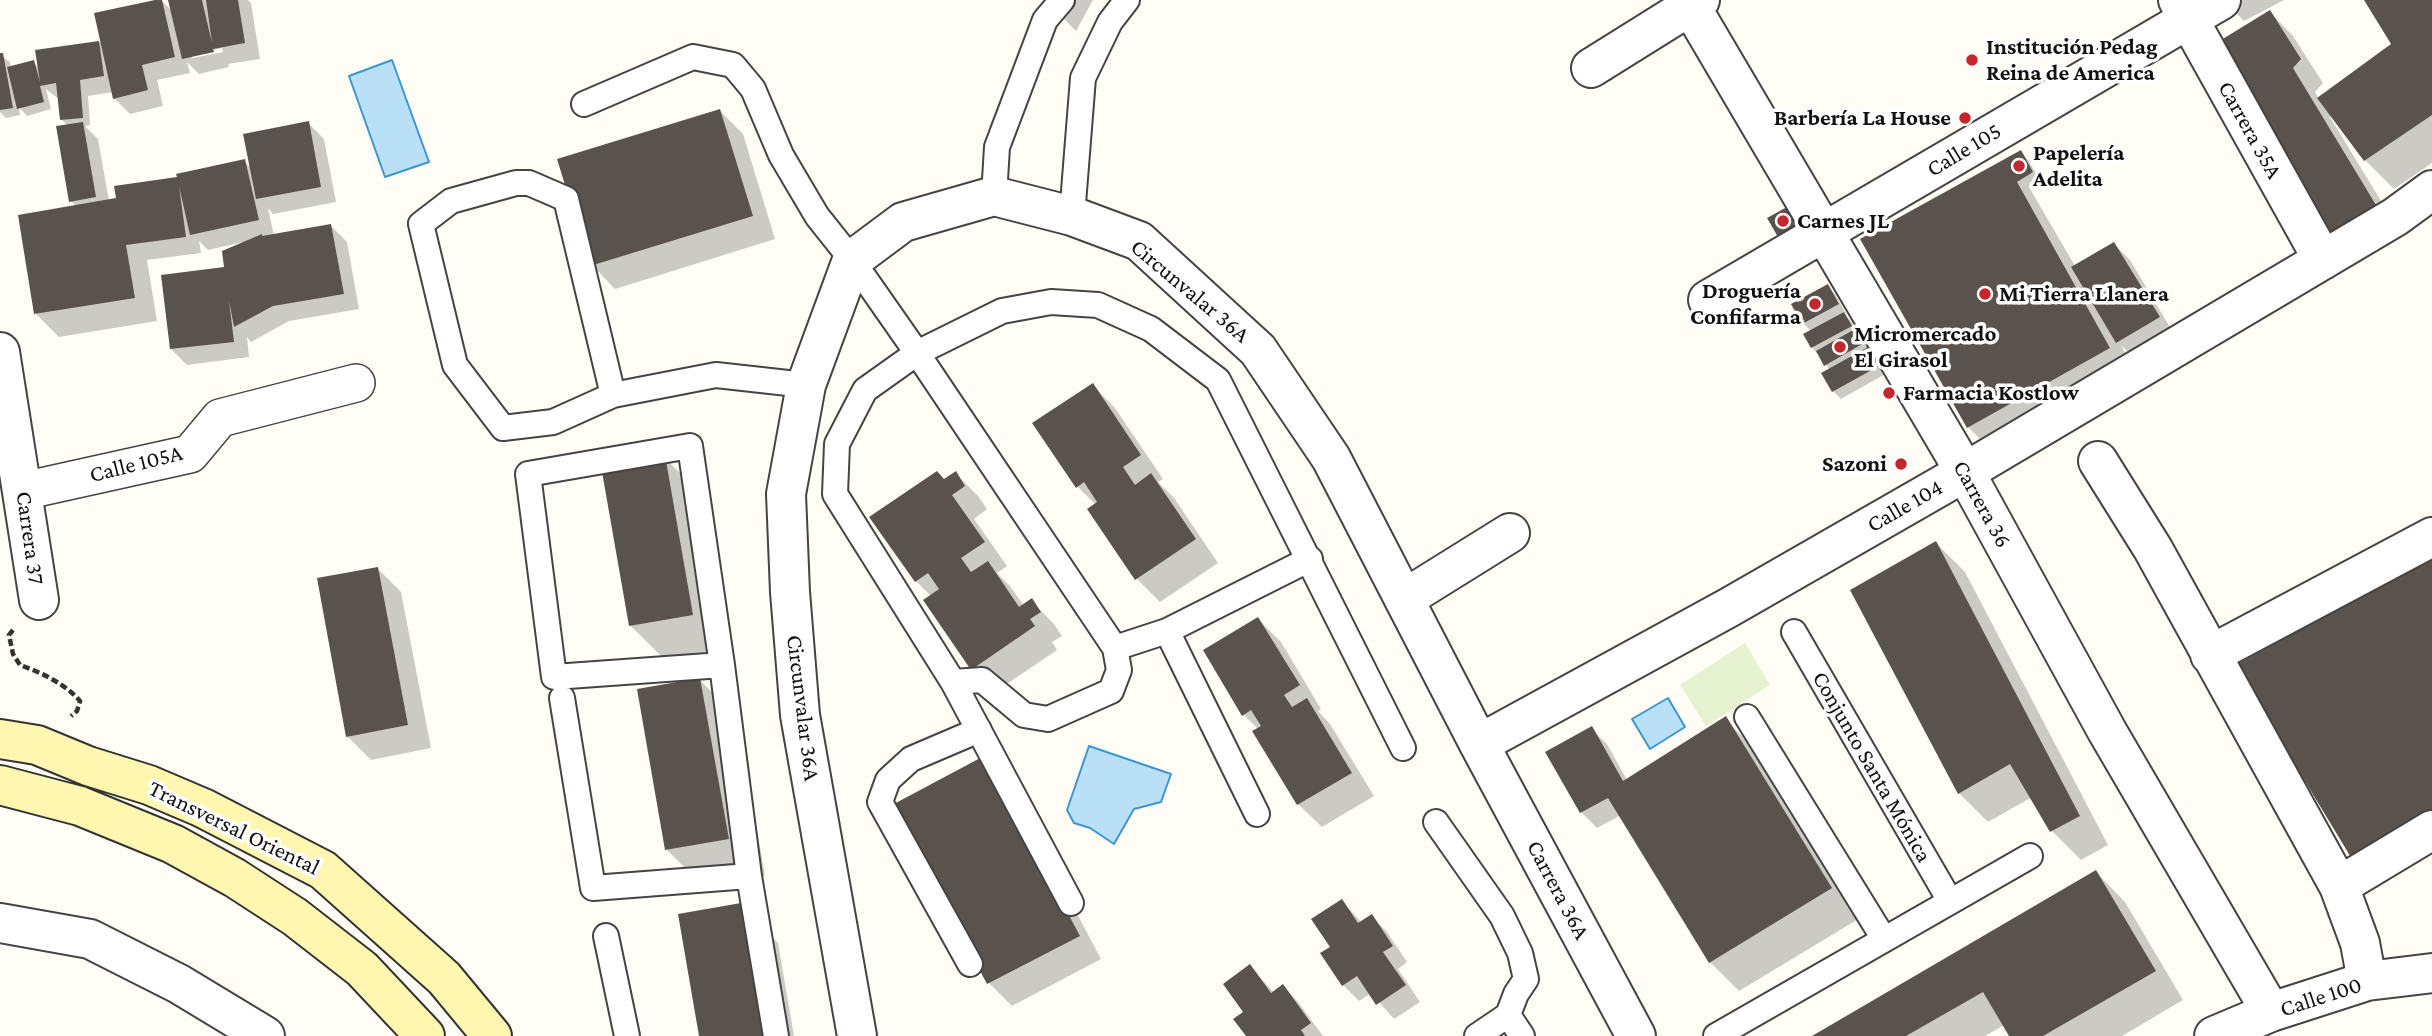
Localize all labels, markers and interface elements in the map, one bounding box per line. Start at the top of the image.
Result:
place label: Institución Pedag Reina de America [1986,33,2158,87]
marker: Institución Pedag Reina de America [1964,52,1980,68]
street label: Carrera 35A [2212,76,2288,184]
place label: Barbería La House [1774,104,1951,132]
marker: Barbería La House [1957,110,1973,126]
street label: Calle 105 [1922,117,2006,183]
place label: Papelería Adelita [2033,139,2124,193]
marker: Papelería Adelita [2011,158,2027,174]
place label: Carnes JL [1797,207,1889,235]
marker: Carnes JL [1775,213,1791,229]
street label: Circunvalar 36A [1125,233,1255,349]
place label: Droguería Confifarma [1690,277,1801,331]
place label: Mi Tierra Llanera [1999,280,2169,308]
marker: Mi Tierra Llanera [1977,286,1993,302]
marker: Droguería Confifarma [1807,296,1823,312]
place label: Micromercado El Girasol [1854,320,1996,374]
marker: Micromercado El Girasol [1832,339,1848,355]
place label: Farmacia Kostlow [1903,379,2079,407]
marker: Farmacia Kostlow [1881,385,1897,401]
street label: Calle 105A [87,439,185,489]
place label: Sazoni [1822,450,1887,478]
marker: Sazoni [1893,456,1909,472]
street label: Carrera 36 [1947,456,2017,552]
street label: Calle 104 [1862,473,1948,539]
street label: Carrera 37 [10,490,50,586]
street label: Circunvalar 36A [780,633,826,783]
street label: Conjunto Santa Mónica [1806,667,1938,867]
street label: Transversal Oriental [144,775,324,881]
street label: Carrera 36A [1520,836,1596,944]
street label: Calle 100 [2277,971,2365,1023]

